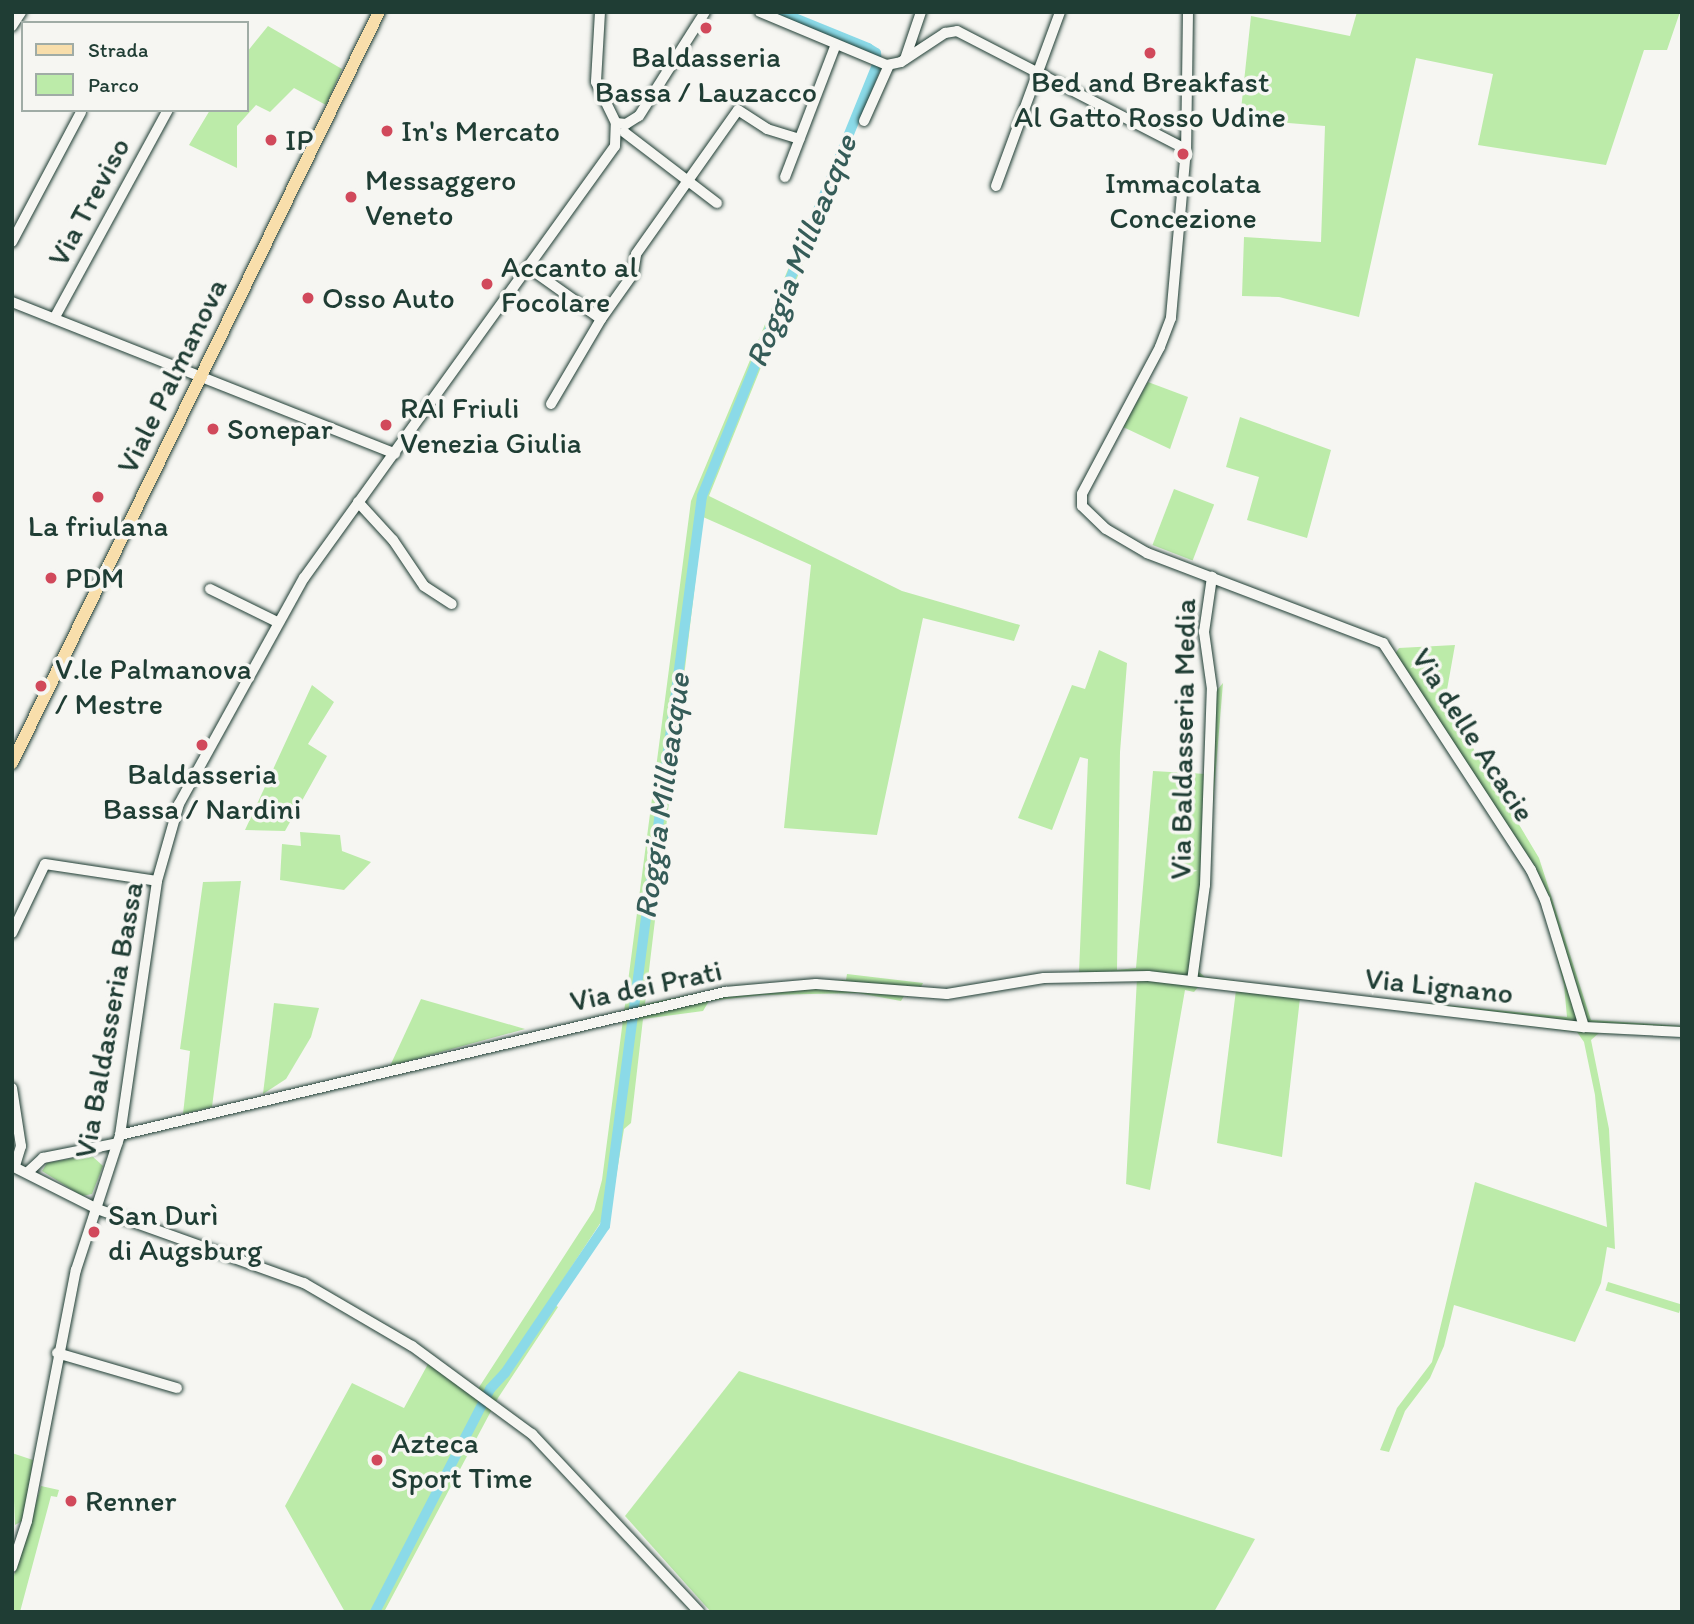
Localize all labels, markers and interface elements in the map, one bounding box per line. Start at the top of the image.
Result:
marker: Baldasseria Bassa / Lauzacco [698,20,714,36]
legend [21,21,248,112]
text: Strada [88,37,148,62]
place label: Baldasseria Bassa / Lauzacco [595,39,817,110]
marker: Bed and Breakfast Al Gatto Rosso Udine [1142,45,1158,61]
place label: Bed and Breakfast Al Gatto Rosso Udine [1015,64,1285,134]
text: Parco [88,72,139,97]
place label: In's Mercato [401,113,560,149]
place label: IP [285,122,313,158]
marker: In's Mercato [379,123,395,139]
water label: Roggia Milleacque [737,129,865,373]
marker: IP [263,132,279,148]
street label: Via Treviso [41,133,137,271]
marker: Immacolata Concezione [1175,146,1191,162]
place label: Messaggero Veneto [365,162,516,232]
place label: Immacolata Concezione [1105,165,1261,235]
marker: Messaggero Veneto [343,189,359,205]
place label: Accanto al Focolare [501,249,638,320]
street label: Viale Palmanova [110,273,234,479]
marker: Accanto al Focolare [479,276,495,292]
place label: Osso Auto [322,280,455,316]
marker: Osso Auto [300,290,316,306]
place label: RAI Friuli Venezia Giulia [400,390,582,460]
place label: Sonepar [227,411,333,447]
marker: RAI Friuli Venezia Giulia [378,417,394,433]
marker: Sonepar [205,421,221,437]
marker: La friulana [90,489,106,505]
place label: La friulana [28,508,168,544]
place label: PDM [65,560,125,596]
marker: PDM [43,570,59,586]
street label: Via Baldasseria Media [1163,598,1203,880]
street label: Via delle Acacie [1403,641,1543,829]
place label: V.le Palmanova / Mestre [55,651,250,722]
water label: Roggia Milleacque [626,671,698,921]
marker: V.le Palmanova / Mestre [33,678,49,694]
marker: Baldasseria Bassa / Nardini [194,737,210,753]
place label: Baldasseria Bassa / Nardini [103,756,301,826]
street label: Via Baldasseria Bassa [67,879,151,1161]
street label: Via dei Prati [566,952,726,1020]
street label: Via Lignano [1363,960,1515,1012]
place label: San Durì di Augsburg [108,1197,262,1268]
marker: San Durì di Augsburg [86,1224,102,1240]
place label: Azteca Sport Time [391,1425,532,1496]
marker: Azteca Sport Time [369,1452,385,1468]
place label: Renner [85,1483,176,1519]
marker: Renner [63,1493,79,1509]

